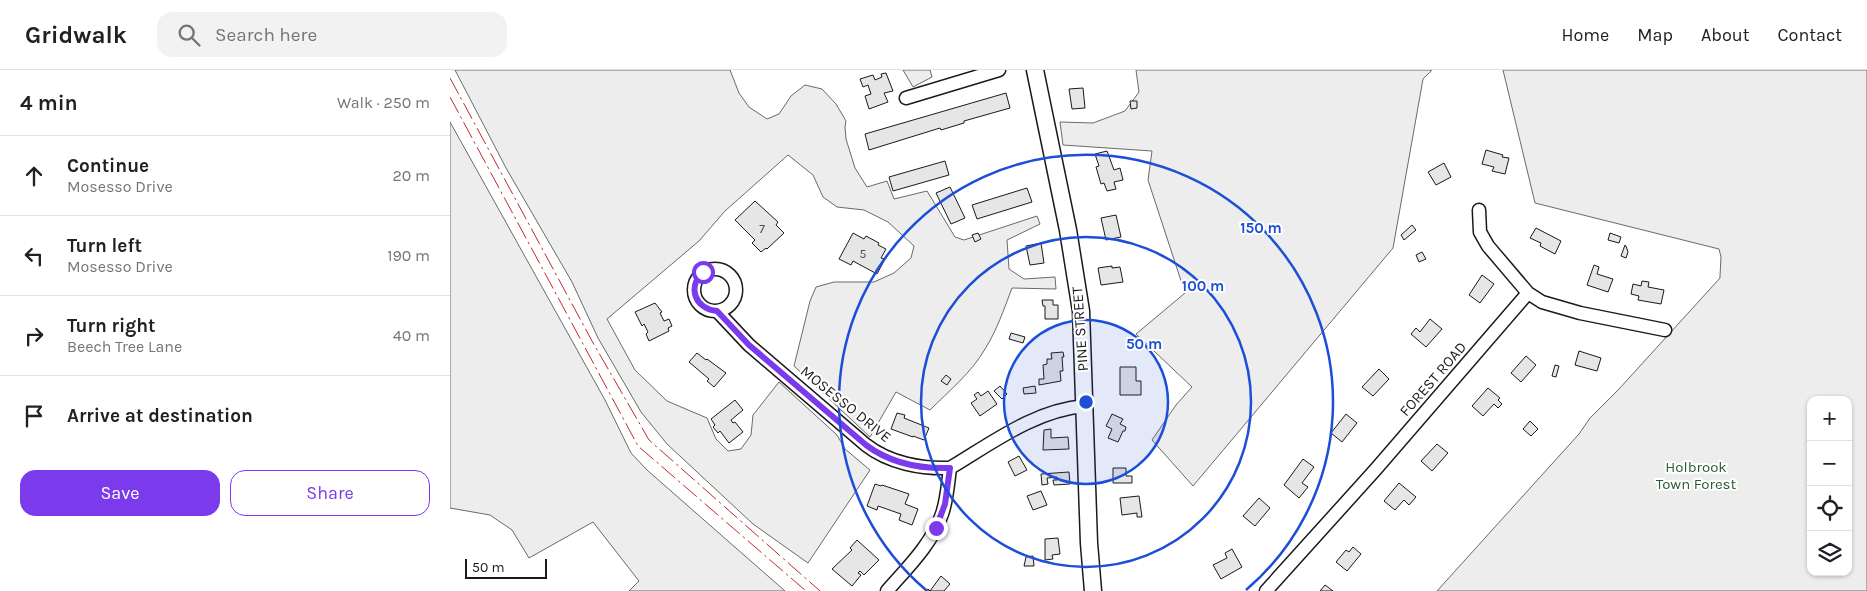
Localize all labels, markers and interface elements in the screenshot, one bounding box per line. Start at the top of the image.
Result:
search box [157,12,507,57]
text: Gridwalk [25,21,127,49]
icon: search [175,21,203,49]
text: Search here [215,24,317,46]
text: Home [1561,24,1609,46]
text: Map [1637,24,1673,46]
text: About [1701,24,1750,46]
text: Contact [1778,24,1842,46]
text: 4 min [20,91,78,115]
text: Walk · 250 m [337,93,430,112]
text: Continue [67,155,149,177]
icon: ahead [20,162,48,190]
text: 20 m [392,166,430,185]
text: Mosesso Drive [67,177,173,196]
text: 150 m [1240,219,1282,237]
house number: 7 [759,222,765,236]
text: Turn left [67,235,142,257]
icon: left [20,242,48,270]
text: 190 m [387,246,430,265]
house number: 5 [860,247,867,261]
text: Mosesso Drive [67,257,173,276]
route start [692,261,715,284]
text: 100 m [1182,277,1224,295]
street label: PINE STREET [1068,286,1092,372]
text: Turn right [67,315,156,337]
icon: right [20,322,48,350]
text: 40 m [393,326,430,345]
text: 50 m [1126,335,1162,353]
text: Beech Tree Lane [67,337,182,356]
street label: FOREST ROAD [1396,338,1470,420]
street label: MOSESSO DRIVE [797,362,895,446]
centre of rings [1077,393,1095,411]
map controls [1807,396,1852,576]
button: + [1807,396,1852,441]
icon: arrive [20,402,48,430]
text: Arrive at destination [67,405,253,427]
button: − [1807,441,1852,486]
park label: Holbrook Town Forest [1656,458,1736,493]
button: Save [20,470,220,516]
button: Share [230,470,430,516]
button: locate [1807,486,1852,531]
route end [925,517,948,540]
button: layers [1807,531,1852,576]
scale bar [465,556,548,579]
text: 50 m [472,559,505,576]

